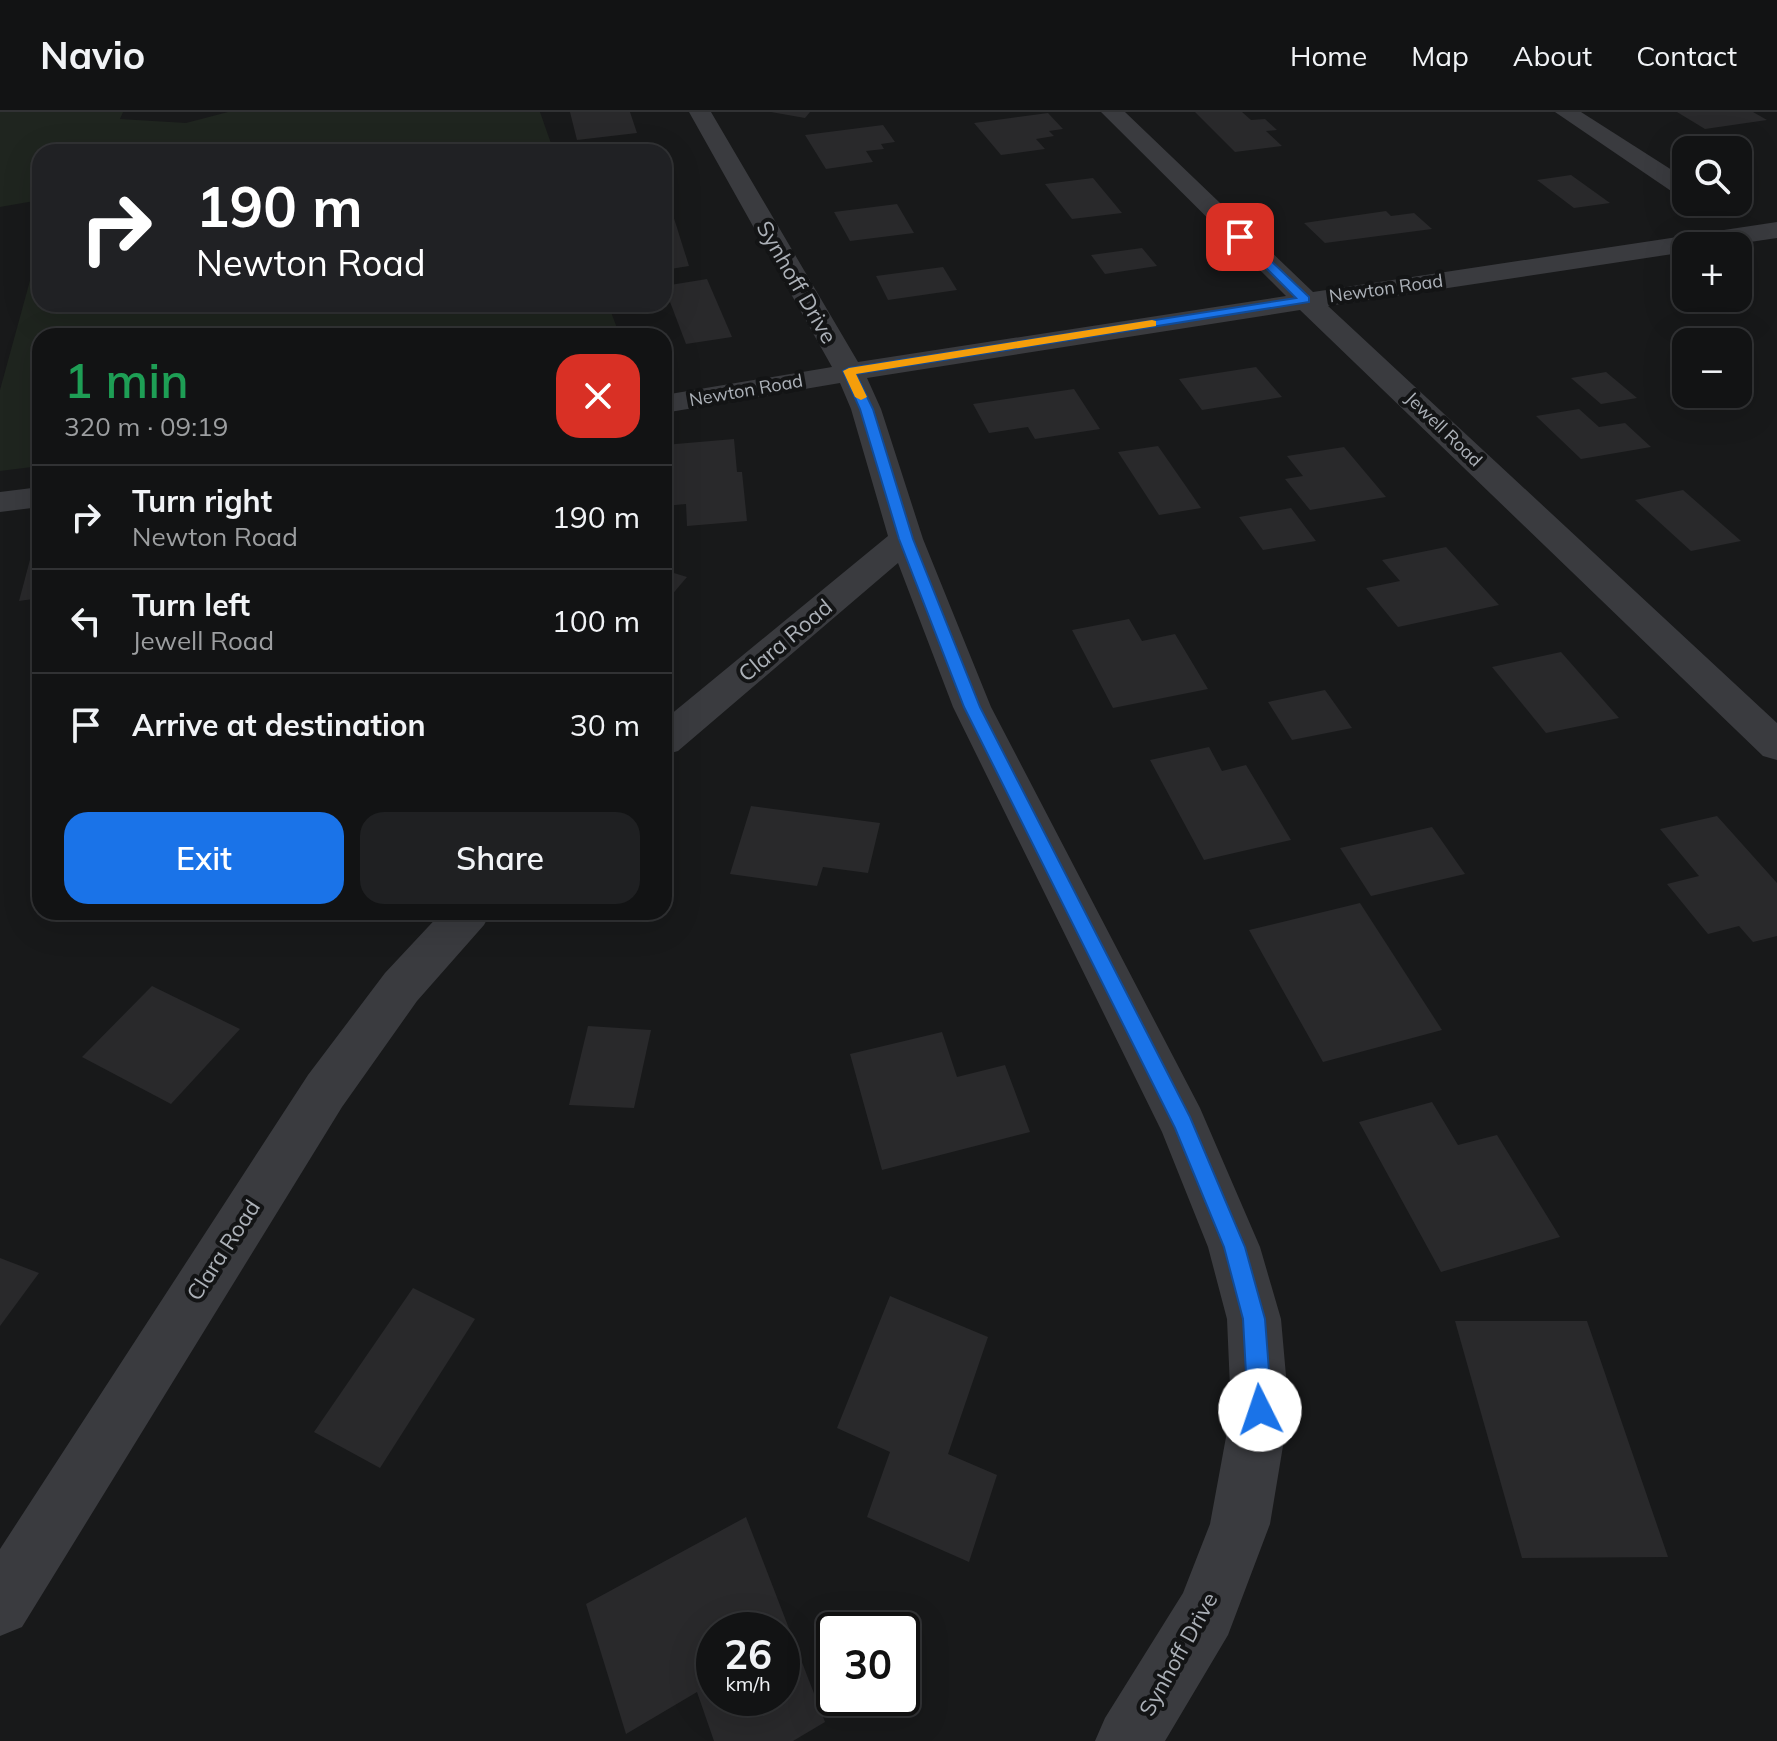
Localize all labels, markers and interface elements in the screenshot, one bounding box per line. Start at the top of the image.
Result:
text: Navio [40,31,145,79]
text: Home [1290,38,1367,73]
text: Map [1411,38,1469,73]
text: About [1513,38,1592,73]
text: Contact [1636,38,1737,73]
map controls [1672,136,1752,408]
button: search [1672,136,1752,216]
text: 190 m [196,171,363,241]
icon: right [64,176,168,280]
pin [1206,203,1274,271]
icon: arrive [1218,215,1262,259]
street label: Synhoff Drive [751,216,843,348]
button: + [1672,232,1752,312]
text: Newton Road [196,240,426,285]
street label: Newton Road [1328,269,1444,307]
button: − [1672,328,1752,408]
text: 1 min [64,350,189,410]
button: close [556,354,640,438]
street label: Newton Road [687,369,805,411]
street label: Jewell Road [1401,387,1487,471]
text: 320 m · 09:19 [64,410,228,443]
text: Turn right [132,482,272,520]
icon: right [64,495,108,539]
text: 190 m [552,498,640,536]
text: Newton Road [132,520,298,553]
text: Turn left [132,586,250,624]
street label: Clara Road [732,593,838,687]
icon: left [64,599,108,643]
text: 100 m [552,602,640,640]
text: Jewell Road [132,624,274,657]
icon: arrive [64,703,108,747]
text: Arrive at destination [132,706,426,744]
text: 30 m [570,706,640,744]
button: Exit [64,812,344,904]
button: Share [360,812,640,904]
street label: Clara Road [180,1194,266,1306]
position arrow [1218,1368,1302,1452]
street label: Synhoff Drive [1133,1587,1223,1721]
speed limit sign: 30 [816,1612,920,1716]
text: 26 [724,1629,772,1679]
text: km/h [725,1671,771,1696]

